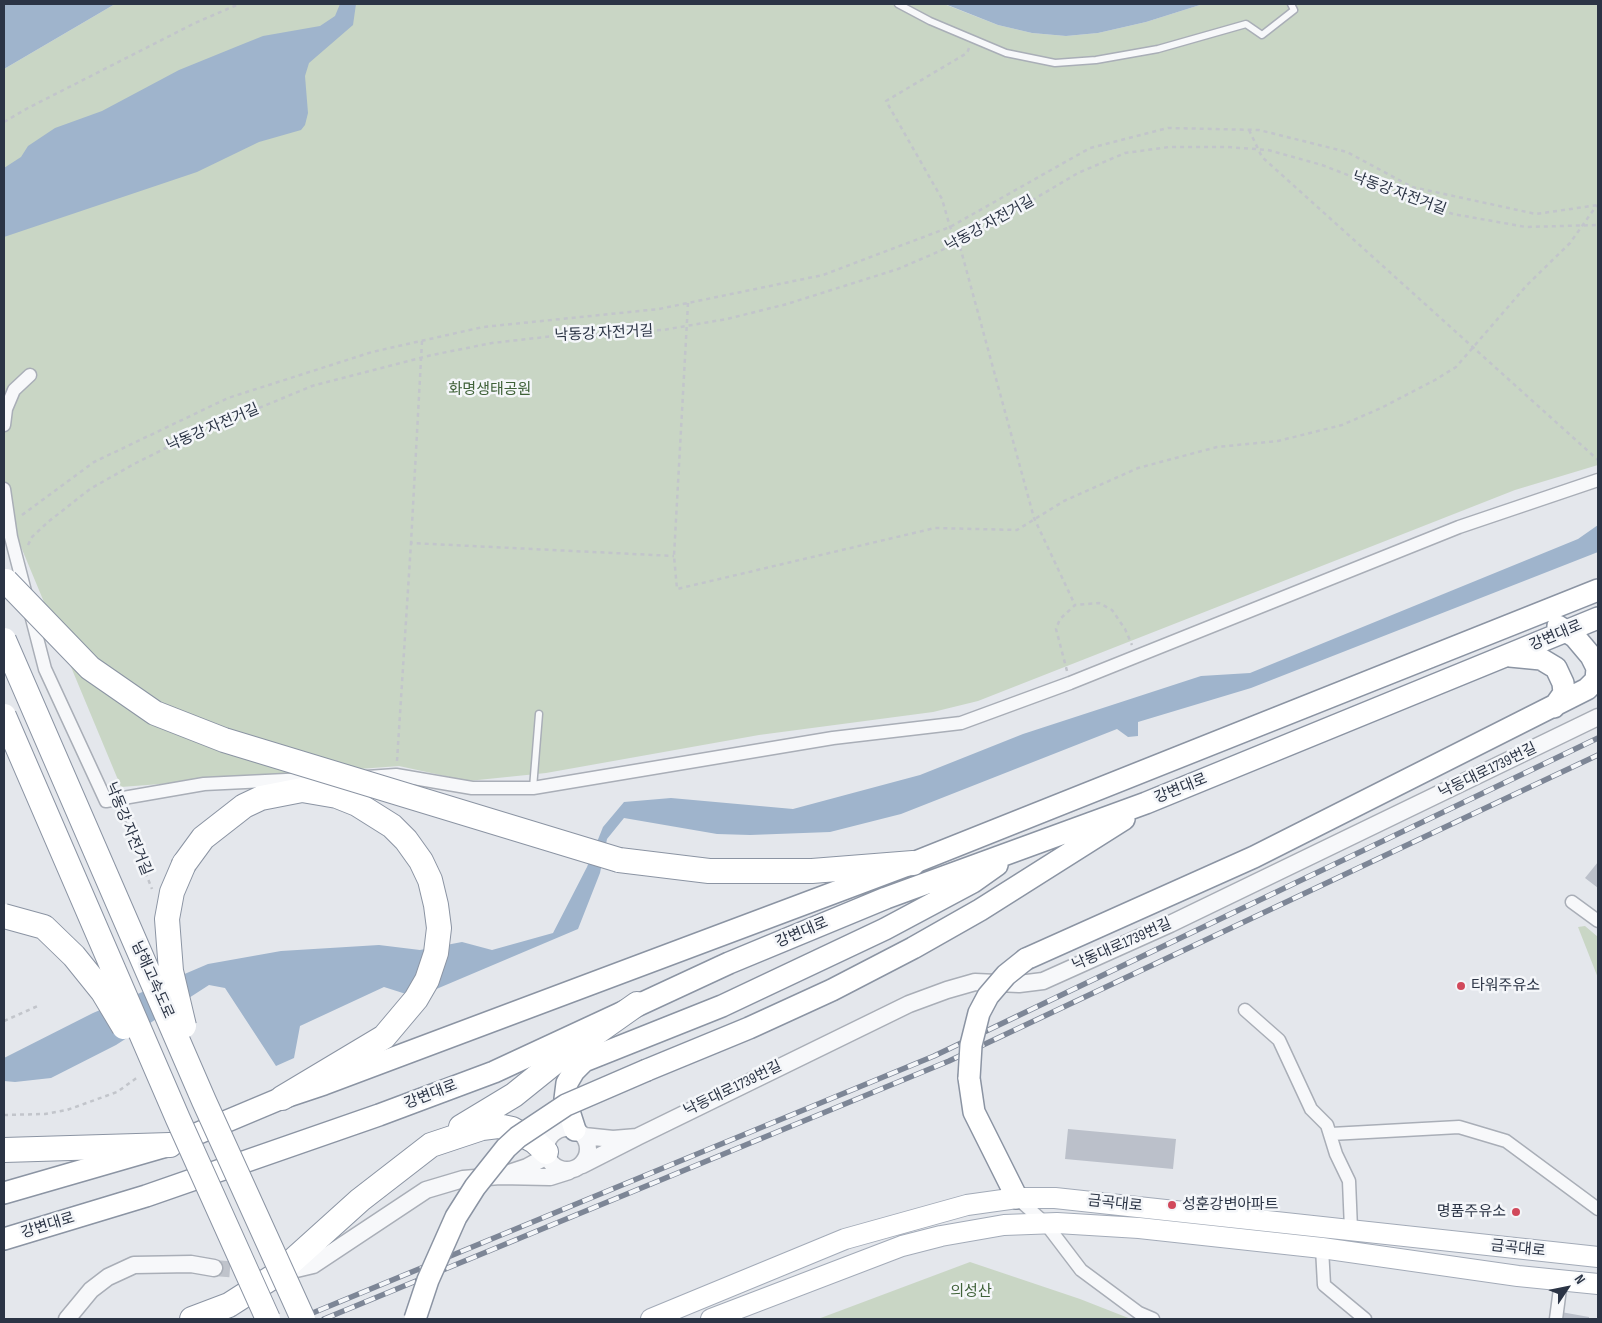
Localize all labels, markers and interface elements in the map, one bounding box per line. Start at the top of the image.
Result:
street label: 낙동강 자전거길 [1349,169,1449,219]
street label: 낙동강 자전거길 [942,192,1038,256]
street label: 낙동강 자전거길 [554,322,654,346]
park label: 화명생태공원 [449,381,531,399]
street label: 낙동강 자전거길 [164,400,262,456]
street label: 강변대로 [1527,617,1585,655]
street label: 낙동대로1739번길 [1436,739,1540,803]
street label: 강변대로 [1152,770,1210,808]
street label: 낙동강 자전거길 [101,780,155,878]
street label: 강변대로 [773,914,831,952]
street label: 낙동대로1739번길 [1069,915,1175,975]
street label: 남해고속도로 [127,939,177,1021]
place label: 타워주유소 [1471,977,1540,995]
marker: 타워주유소 [1455,980,1467,992]
street label: 낙동대로1739번길 [681,1057,785,1121]
street label: 강변대로 [402,1077,460,1113]
street label: 금곡대로 [1087,1192,1143,1216]
place label: 성훈강변아파트 [1182,1196,1279,1214]
marker: 성훈강변아파트 [1166,1199,1178,1211]
place label: 명품주유소 [1437,1203,1506,1221]
marker: 명품주유소 [1510,1206,1522,1218]
street label: 강변대로 [19,1209,77,1243]
street label: 금곡대로 [1490,1237,1546,1261]
north arrow [1542,1263,1592,1313]
text: N [1571,1271,1589,1287]
park label: 의성산 [950,1283,992,1301]

